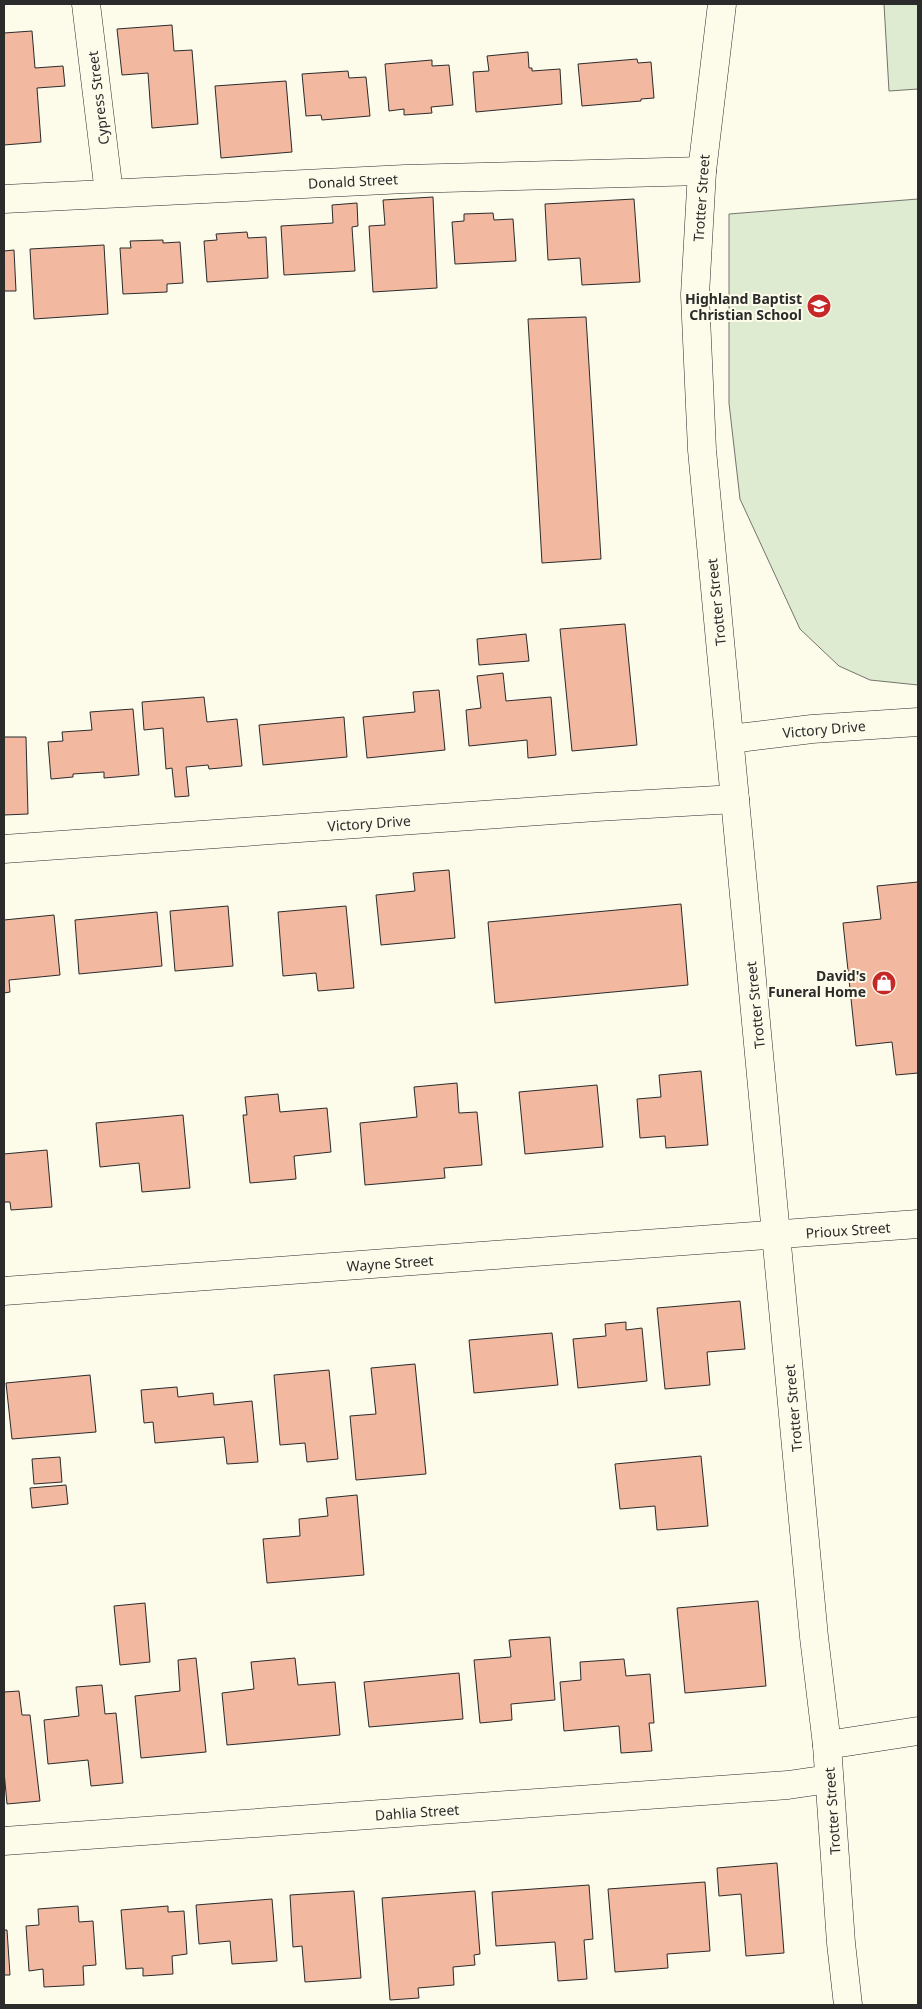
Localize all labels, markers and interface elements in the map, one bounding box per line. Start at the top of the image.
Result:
street label: Cypress Street [83,50,113,146]
street label: Trotter Street [688,154,714,242]
street label: Donald Street [307,169,399,193]
place label: Highland Baptist Christian School [685,289,802,324]
school or university icon: Highland Baptist Christian School [806,293,832,319]
street label: Trotter Street [702,557,730,647]
street label: Victory Drive [782,716,866,742]
street label: Victory Drive [327,811,411,835]
street label: Trotter Street [741,960,769,1050]
place label: David's Funeral Home [768,966,866,1001]
shop icon: David's Funeral Home [871,970,897,996]
street label: Prioux Street [805,1218,891,1242]
street label: Wayne Street [346,1250,434,1276]
street label: Trotter Street [780,1364,806,1452]
street label: Trotter Street [819,1767,845,1855]
street label: Dahlia Street [374,1800,460,1824]

